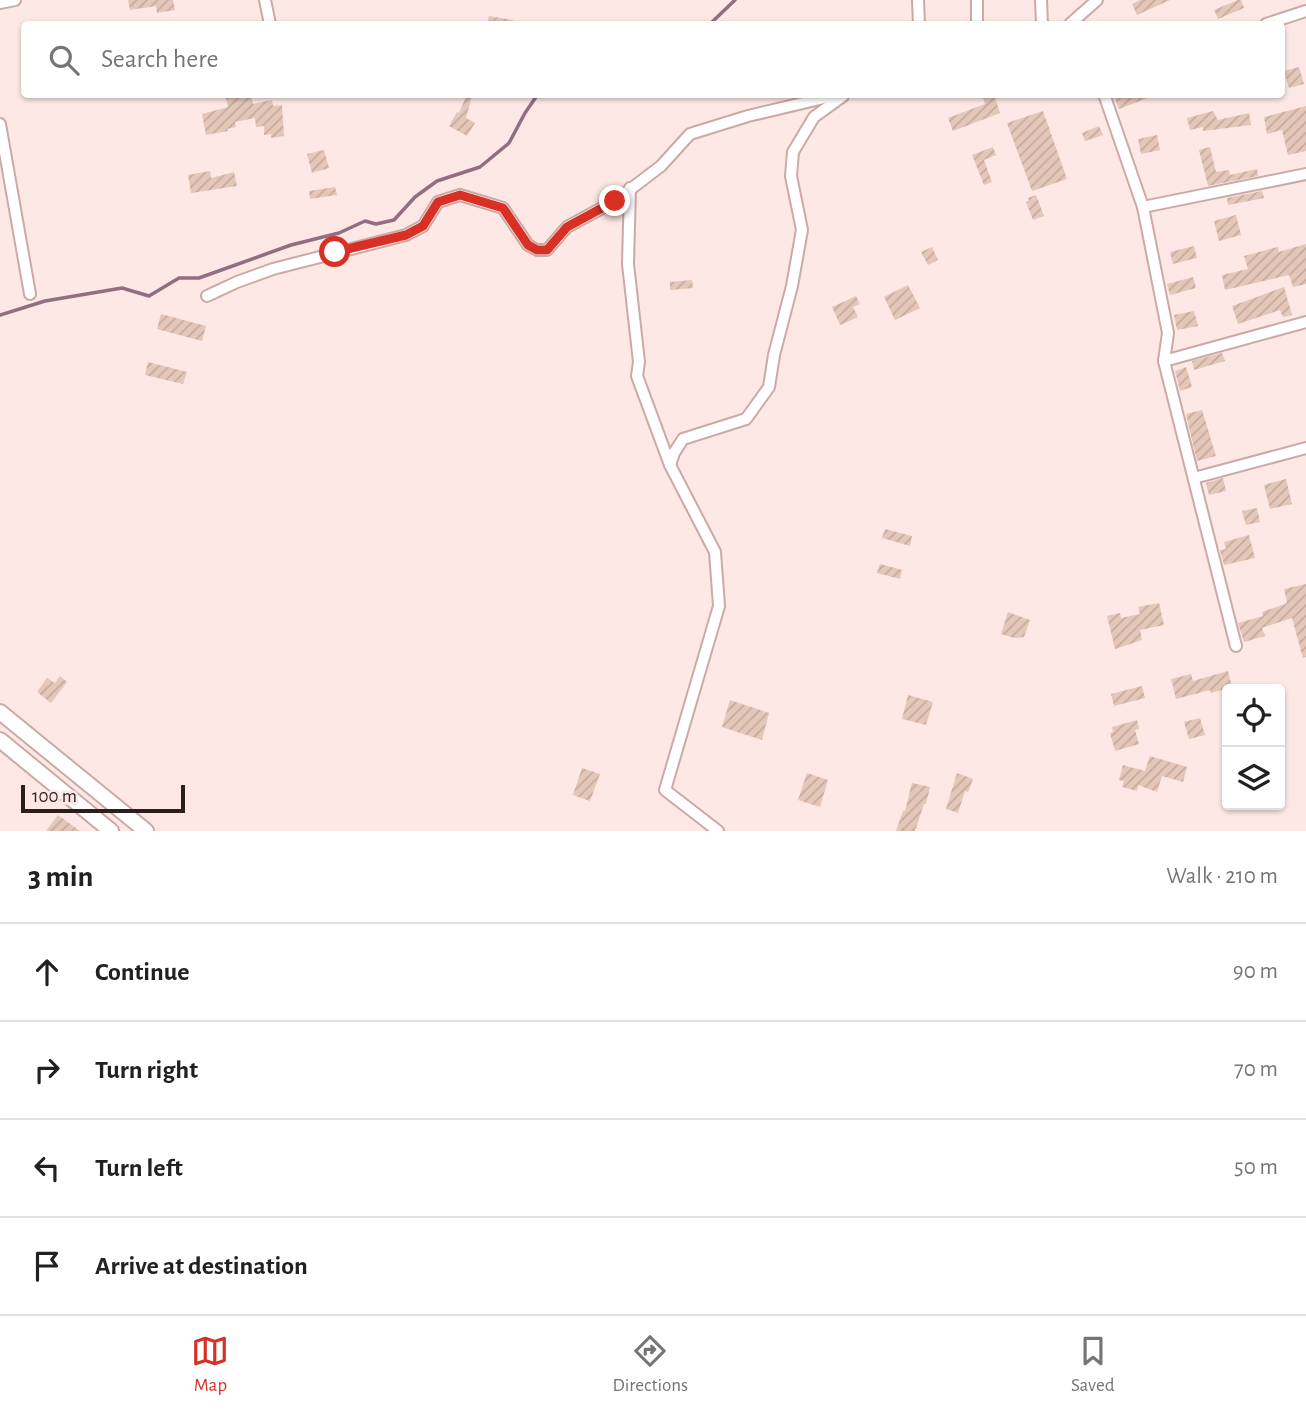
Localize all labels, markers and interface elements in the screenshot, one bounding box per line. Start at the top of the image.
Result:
search box [21,21,1285,98]
icon: search [45,41,83,79]
text: Search here [101,46,219,72]
route end [599,185,630,216]
route start [319,236,350,267]
map controls [1222,684,1285,810]
button: locate [1222,684,1285,747]
button: layers [1222,747,1285,810]
scale bar [21,782,186,814]
text: 100 m [32,787,77,806]
text: 3 min [28,862,93,892]
text: Walk · 210 m [1166,865,1278,888]
icon: ahead [28,953,66,991]
text: Continue [95,959,190,985]
text: 90 m [1233,960,1278,983]
icon: right [28,1051,66,1089]
text: Turn right [95,1057,198,1083]
text: 70 m [1234,1058,1278,1081]
icon: left [28,1149,66,1187]
text: Turn left [95,1155,183,1181]
text: 50 m [1234,1156,1278,1179]
icon: arrive [28,1247,66,1285]
text: Arrive at destination [95,1253,308,1279]
tab: Map [191,1332,229,1397]
tab: Directions [612,1332,688,1397]
tab: Saved [1071,1332,1115,1397]

